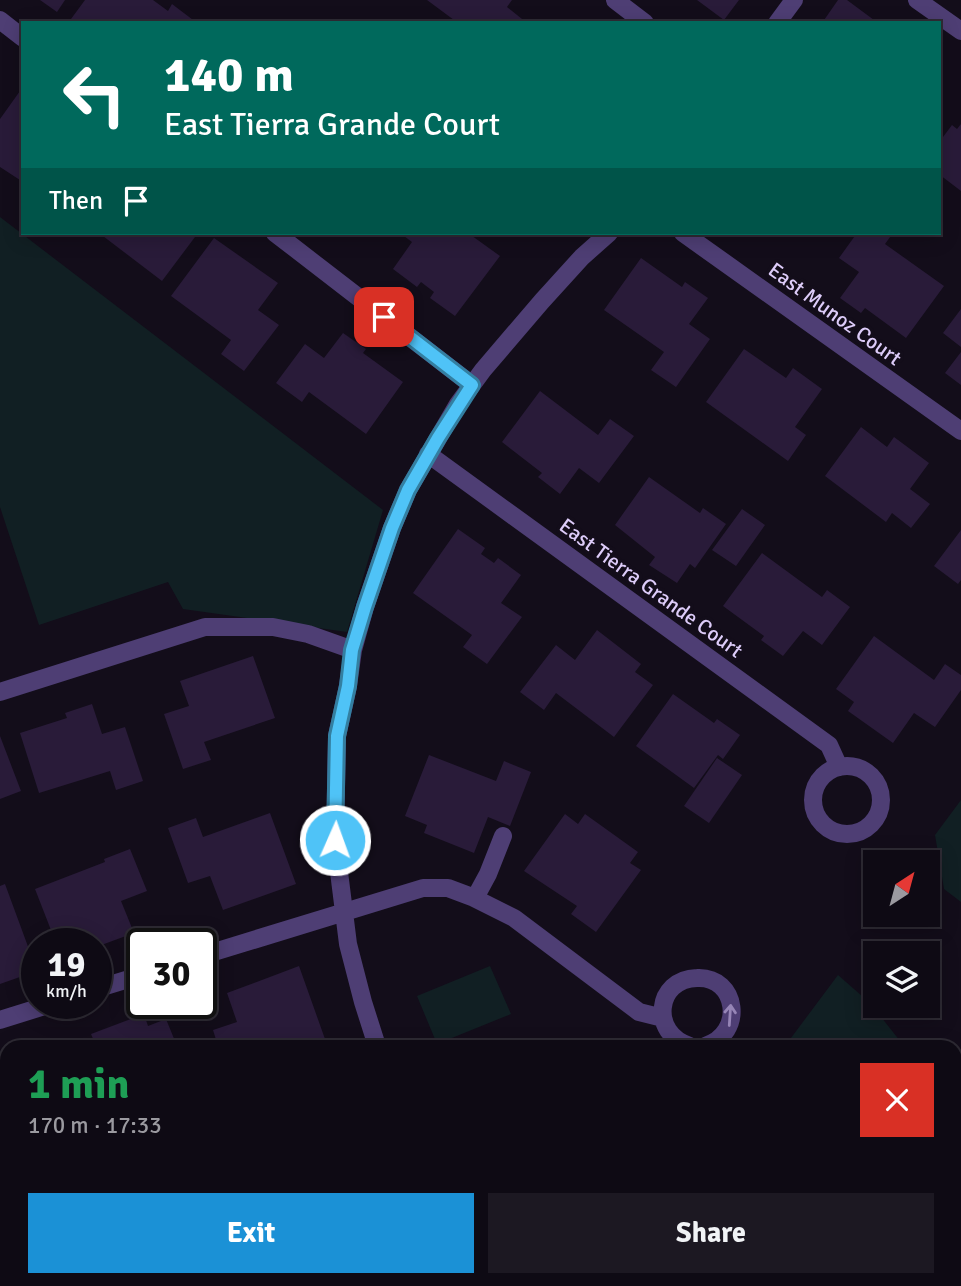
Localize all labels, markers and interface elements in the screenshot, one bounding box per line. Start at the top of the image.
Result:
text: 140 m [164,45,294,105]
icon: left [49,49,140,140]
text: East Tierra Grande Court [164,105,500,144]
icon: arrive [117,182,155,220]
text: Then [49,185,103,217]
street label: East Munoz Court [763,257,907,371]
pin [354,287,414,347]
icon: arrive [365,298,403,336]
street label: East Tierra Grande Court [554,513,748,663]
position arrow [298,803,372,877]
north arrow [863,850,940,928]
map controls [863,850,940,1018]
speed limit sign: 30 [126,928,217,1019]
button: layers [863,941,940,1018]
text: 19 [48,943,85,986]
text: km/h [46,980,87,1002]
one-way arrow [724,1004,737,1027]
text: 1 min [28,1059,129,1110]
button: close [860,1063,934,1137]
text: 170 m · 17:33 [28,1111,162,1140]
button: Exit [28,1193,474,1273]
button: Share [488,1193,934,1273]

